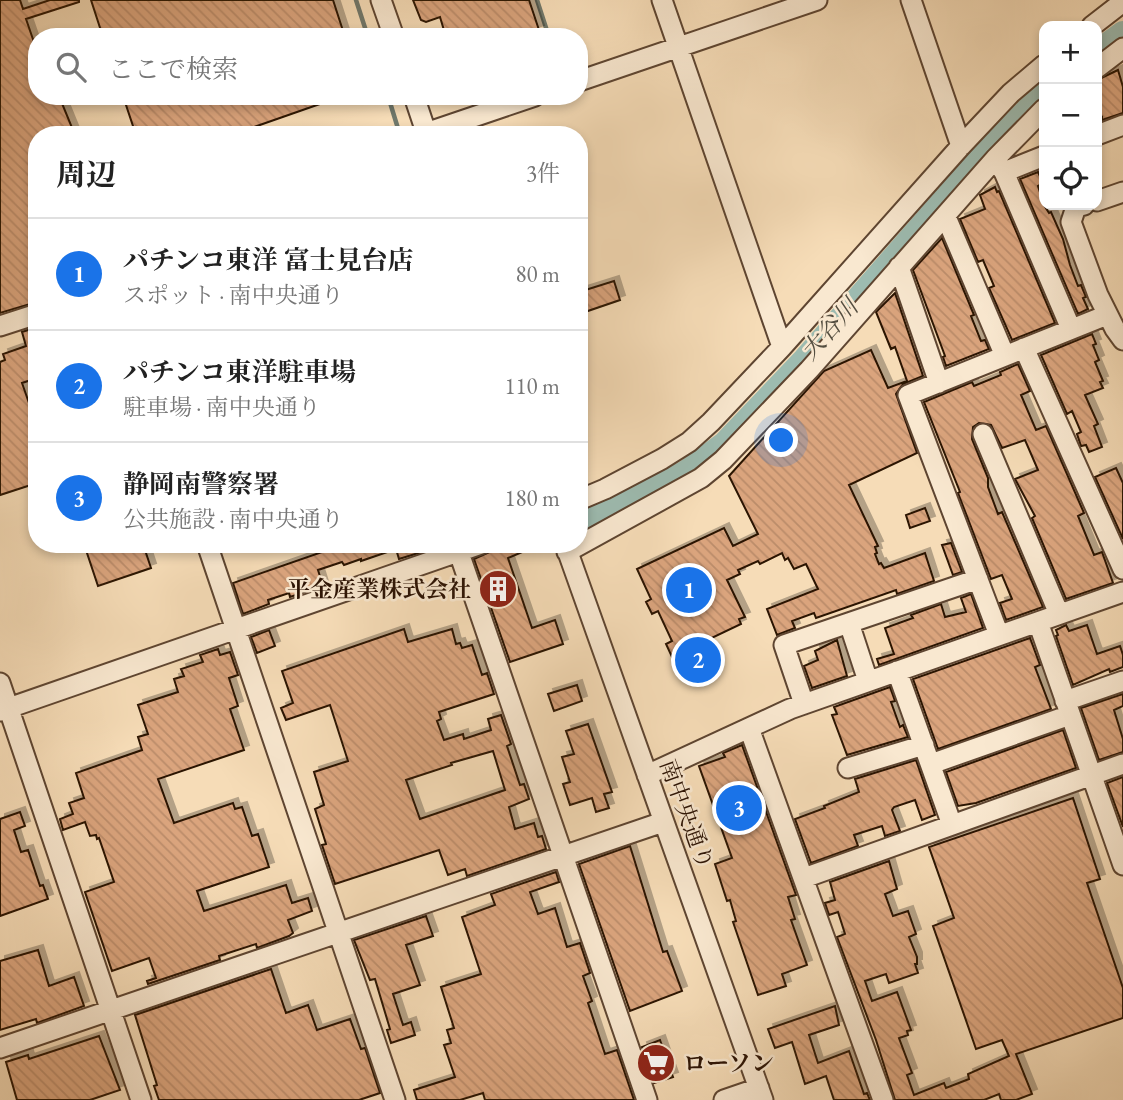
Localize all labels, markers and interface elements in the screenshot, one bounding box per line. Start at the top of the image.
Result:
map controls [1039,21,1102,210]
button: + [1039,21,1102,84]
search box [28,28,588,105]
icon: search [52,48,90,86]
text: ここで検索 [108,52,238,86]
button: − [1039,84,1102,147]
button: locate [1039,147,1102,210]
text: 周辺 [56,155,116,194]
text: 3件 [526,158,560,188]
text: パチンコ東洋 富士見台店 [123,243,414,277]
text: 1 [73,259,85,289]
text: 80 m [515,259,560,289]
text: スポット · 南中央通り [123,280,344,310]
water label: 大谷川 [793,290,867,366]
text: パチンコ東洋駐車場 [123,355,356,389]
text: 2 [73,371,85,401]
text: 110 m [504,371,560,401]
text: 駐車場 · 南中央通り [123,392,321,422]
your location [764,423,798,457]
text: 静岡南警察署 [123,467,279,501]
text: 3 [73,483,85,513]
text: 180 m [504,483,560,513]
text: 公共施設 · 南中央通り [123,504,344,534]
pin: 1 [666,564,712,616]
building icon: 平金産業株式会社 [477,568,519,610]
place label: 平金産業株式会社 [287,574,471,604]
pin: 2 [675,634,721,686]
street label: 南中央通り [653,755,721,873]
pin: 3 [716,782,762,834]
supermarket icon: ローソン [635,1042,677,1084]
place label: ローソン [683,1048,774,1078]

